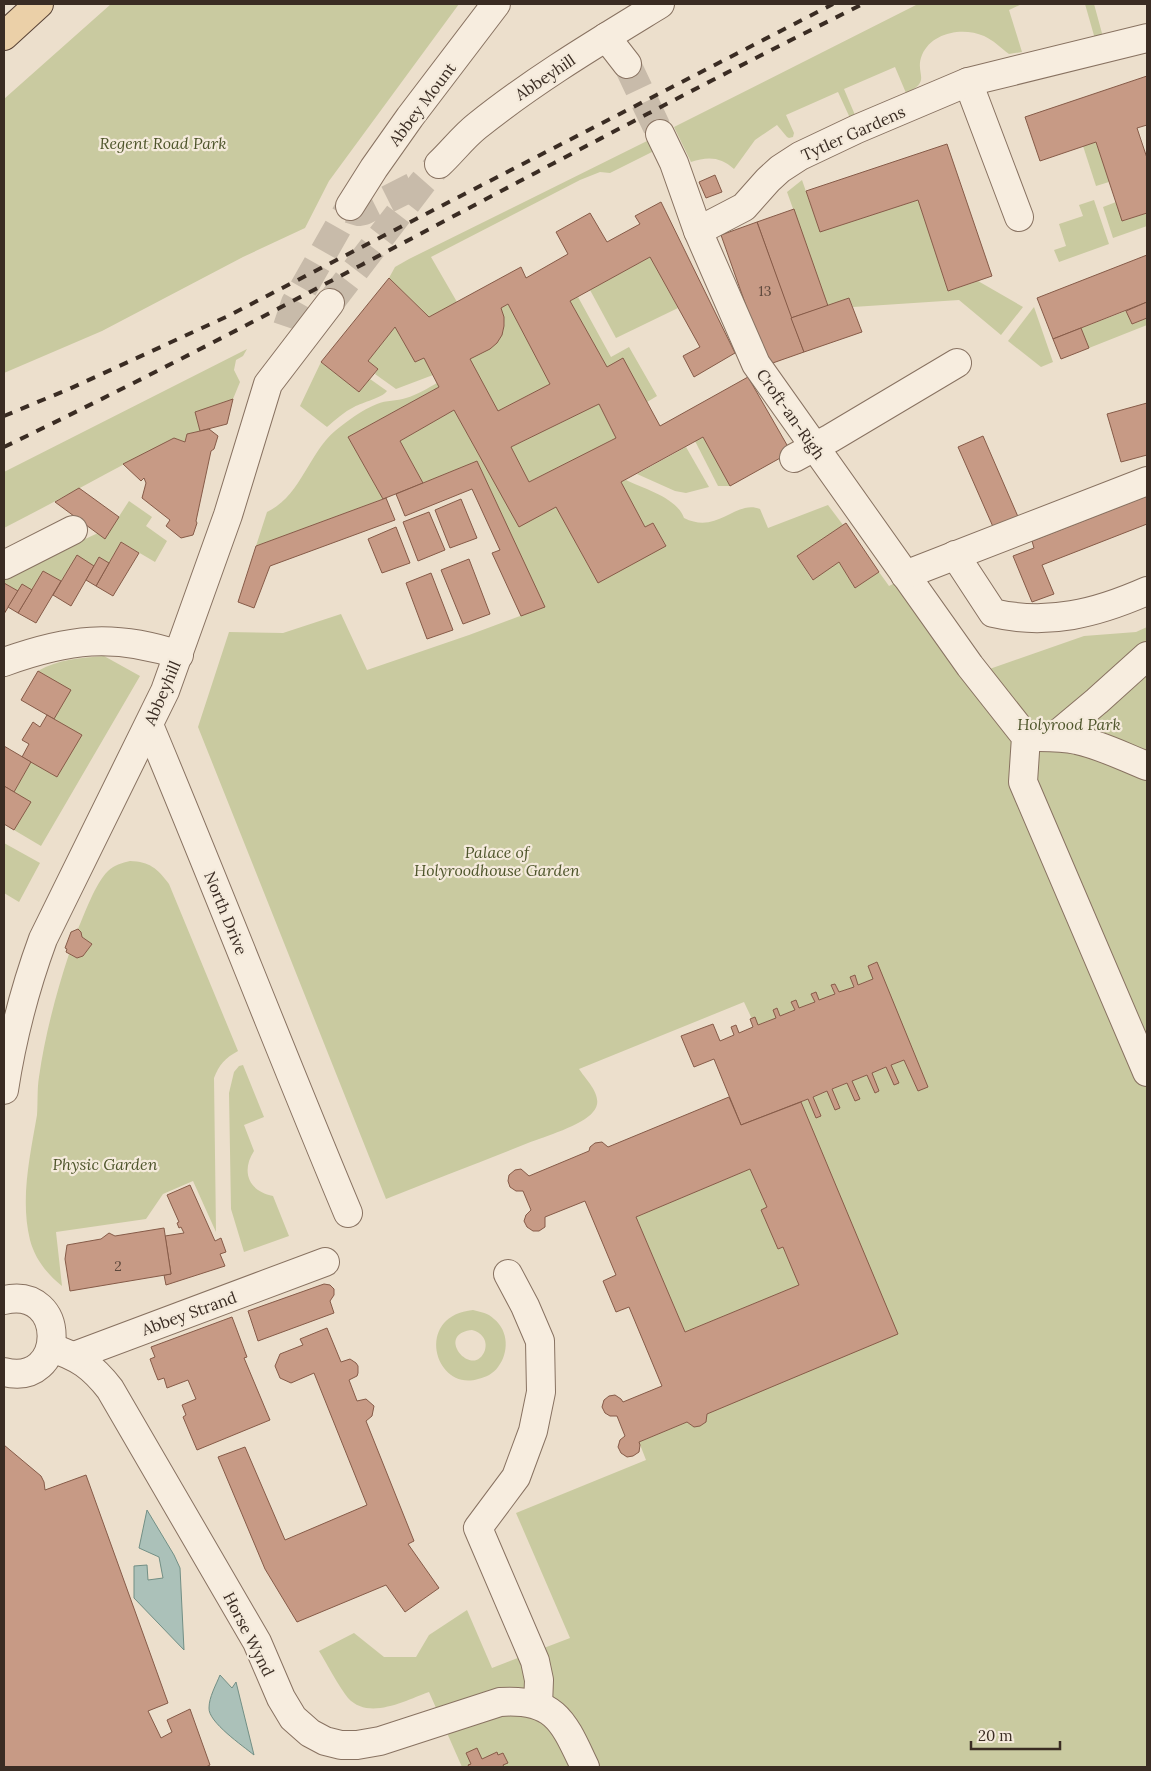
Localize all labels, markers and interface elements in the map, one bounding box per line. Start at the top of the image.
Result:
street label: Abbeyhill [510,50,579,105]
street label: Abbey Mount [384,58,460,150]
street label: Tytler Gardens [798,101,908,165]
park label: Regent Road Park [100,133,226,153]
house number: 13 [759,282,772,300]
street label: Croft-an-Righ [752,365,830,463]
street label: Abbeyhill [139,658,185,729]
park label: Holyrood Park [1017,714,1121,734]
park label: Palace of Holyroodhouse Garden [414,842,580,880]
street label: North Drive [200,868,252,958]
park label: Physic Garden [53,1154,158,1174]
house number: 2 [114,1257,122,1275]
street label: Abbey Strand [138,1286,240,1340]
street label: Horse Wynd [219,1588,279,1680]
scale bar [971,1718,1060,1750]
text: 20 m [978,1726,1013,1745]

